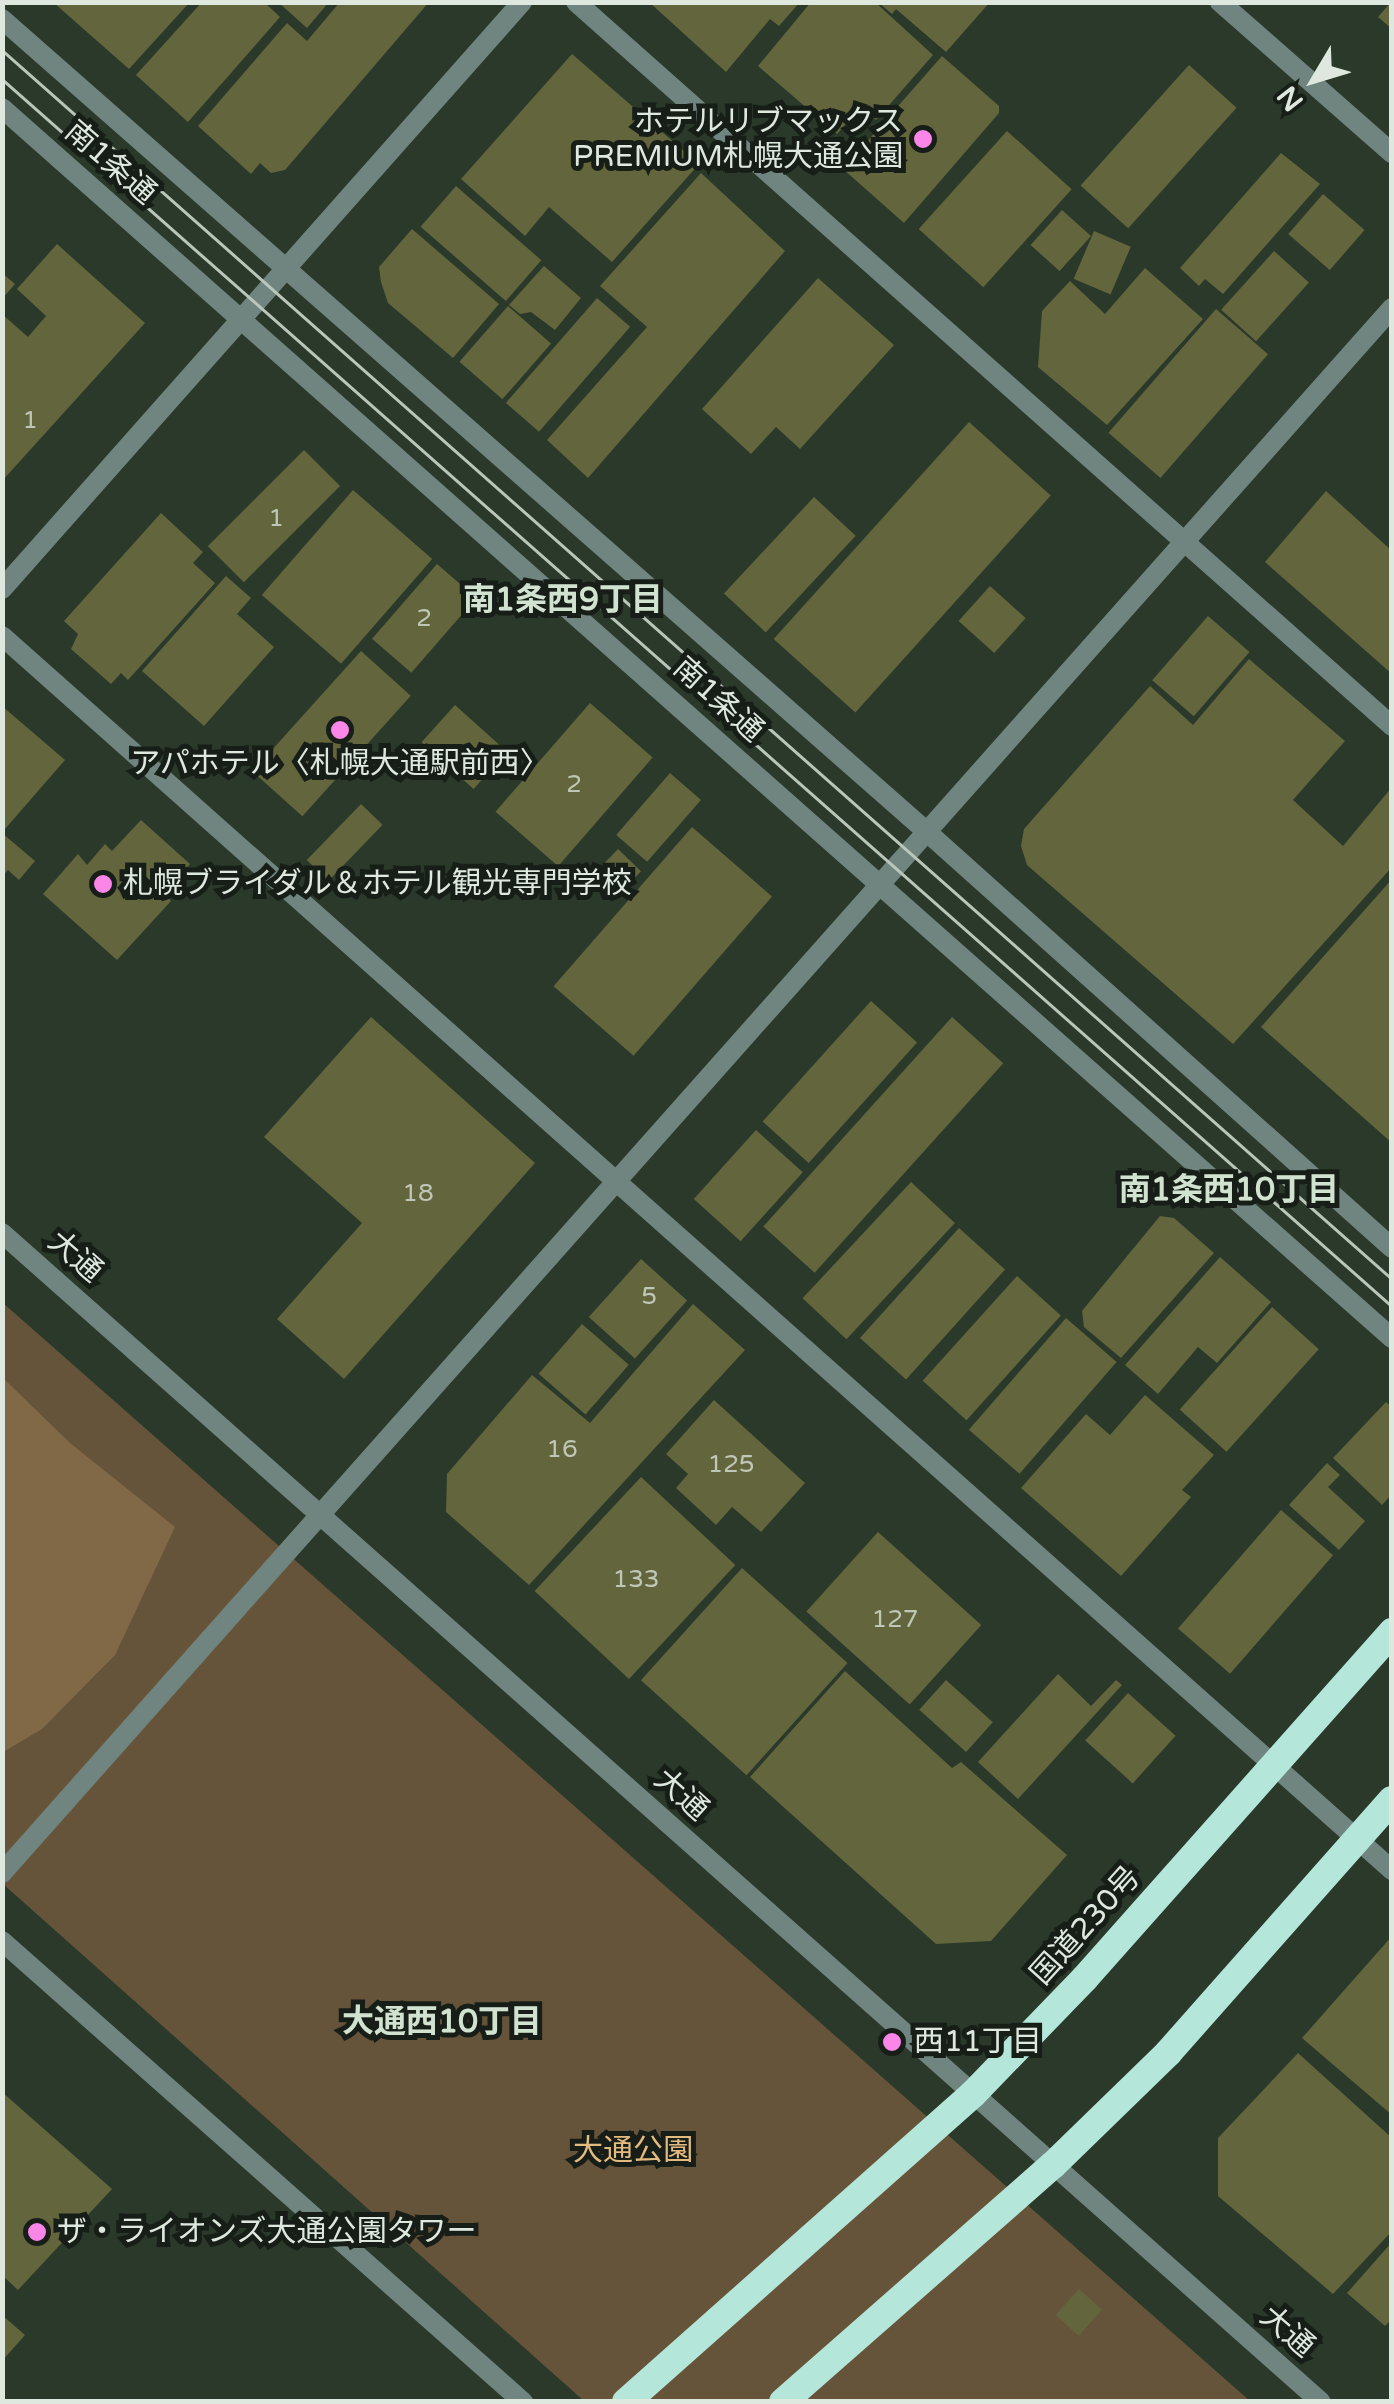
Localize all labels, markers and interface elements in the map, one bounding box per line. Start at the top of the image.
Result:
north arrow [1264,30,1364,130]
text: N [1270,79,1311,118]
place label: ホテルリブマックス PREMIUM札幌大通公園 [573,104,903,174]
street label: 南1条通 [57,114,163,212]
marker: ホテルリブマックス PREMIUM札幌大通公園 [912,128,934,150]
house number: 1 [22,405,38,435]
house number: 1 [268,503,284,533]
district label: 南1条西9丁目 [463,581,663,619]
house number: 2 [416,603,432,633]
street label: 南1条通 [666,650,770,750]
marker: アパホテル〈札幌大通駅前西〉 [329,719,351,741]
place label: アパホテル〈札幌大通駅前西〉 [130,746,550,782]
house number: 2 [566,769,582,799]
place label: 札幌ブライダル＆ホテル観光専門学校 [123,866,633,902]
marker: 札幌ブライダル＆ホテル観光専門学校 [92,873,114,895]
district label: 南1条西10丁目 [1119,1171,1339,1209]
house number: 18 [402,1178,434,1208]
street label: 大通 [41,1224,109,1290]
house number: 5 [641,1281,657,1311]
house number: 16 [546,1434,578,1464]
house number: 125 [707,1449,755,1479]
house number: 133 [612,1564,660,1594]
house number: 127 [871,1604,919,1634]
street label: 大通 [647,1762,715,1828]
street label: 国道230号 [1024,1860,1148,1992]
district label: 大通西10丁目 [342,2003,542,2041]
place label: 西11丁目 [914,2024,1042,2060]
marker: 西11丁目 [879,2029,905,2055]
park label: 大通公園 [573,2133,693,2169]
place label: ザ・ライオンズ大通公園タワー [57,2214,477,2250]
marker: ザ・ライオンズ大通公園タワー [26,2221,48,2243]
street label: 大通 [1253,2299,1321,2365]

